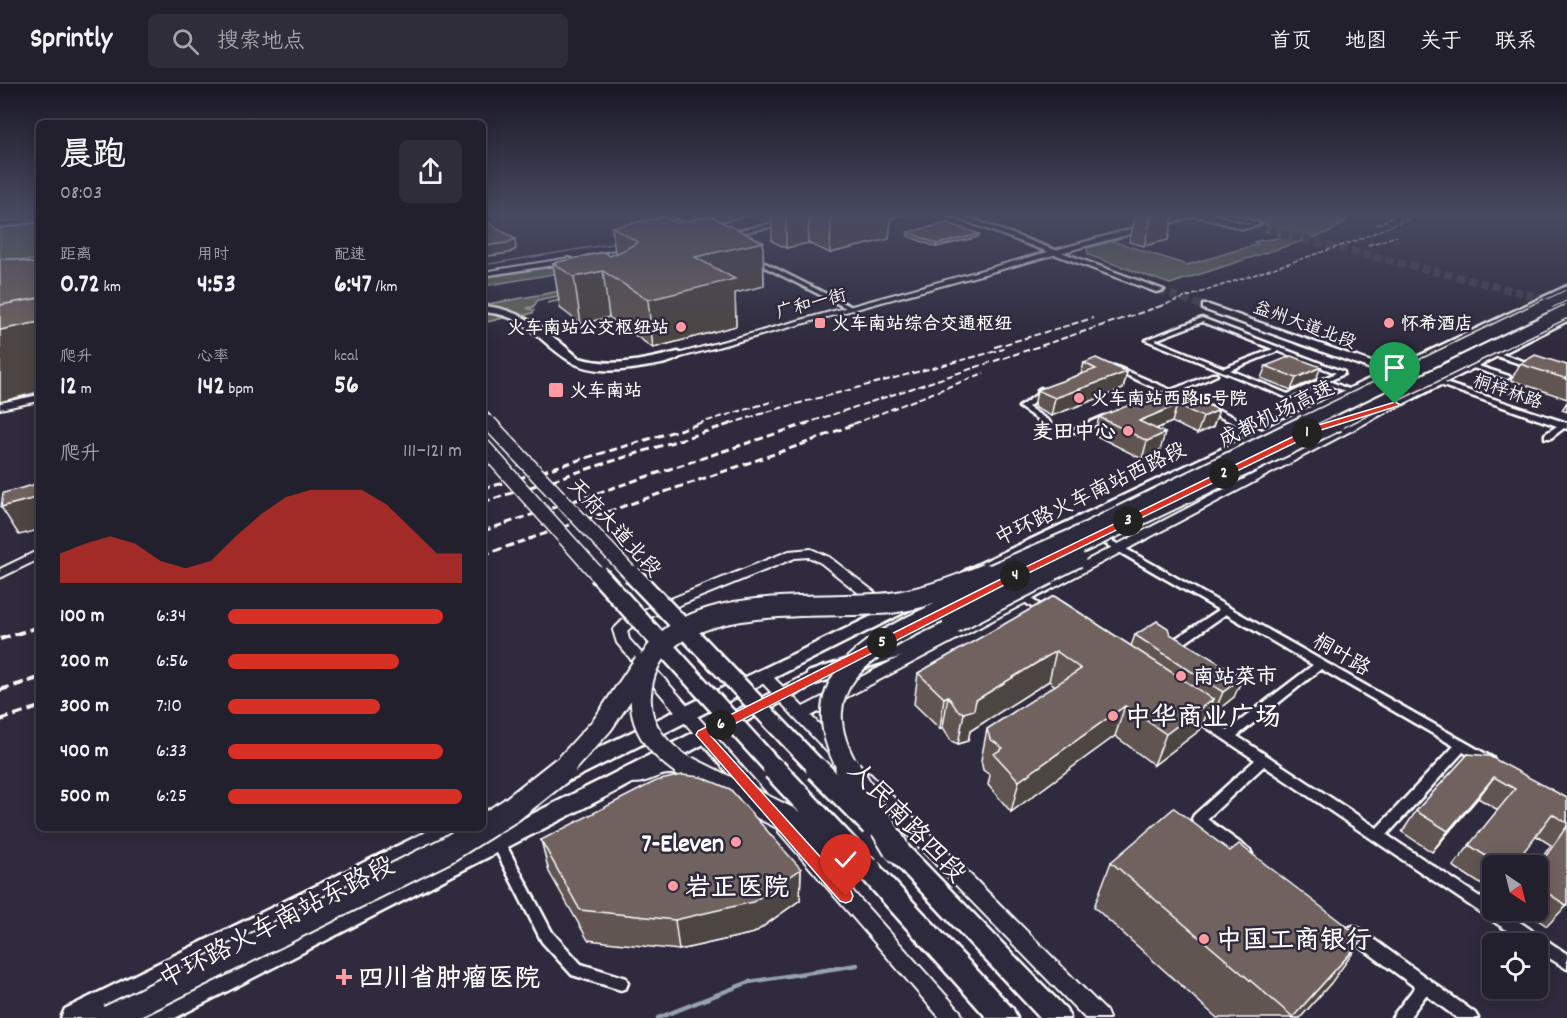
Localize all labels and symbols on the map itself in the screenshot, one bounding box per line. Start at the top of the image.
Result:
street label: 广和一街 [774,284,850,327]
street label: 益州大道北段 [1249,296,1359,357]
place label: 火车南站综合交通枢纽 [832,313,1012,338]
place label: 怀希酒店 [1401,313,1473,338]
marker: 火车南站综合交通枢纽 [813,316,827,330]
marker: 怀希酒店 [1382,316,1396,330]
place label: 火车南站公交枢纽站 [507,317,669,342]
marker: 火车南站公交枢纽站 [674,320,688,334]
pin [1369,342,1420,404]
street label: 桐梓林路 [1469,370,1545,417]
street label: 成都机场高速 [1214,375,1341,457]
place label: 火车南站 [570,380,642,405]
marker: 火车南站 [547,381,565,399]
place label: 火车南站西路15号院 [1091,388,1247,413]
marker: 火车南站西路15号院 [1072,391,1086,405]
pin: 1 [1292,418,1322,448]
place label: 麦田中心 [1032,419,1116,449]
marker: 麦田中心 [1121,424,1135,438]
street label: 中环路火车南站西路段 [990,436,1192,555]
pin: 2 [1209,459,1239,489]
street label: 天府大道北段 [559,473,667,585]
pin: 3 [1113,506,1143,536]
pin: 4 [1000,561,1030,591]
pin: 5 [867,628,897,658]
street label: 桐叶路 [1306,628,1375,685]
place label: 南站菜市 [1193,664,1277,694]
marker: 南站菜市 [1174,669,1188,683]
place label: 中华商业广场 [1125,701,1281,738]
marker: 中华商业广场 [1106,709,1120,723]
pin: 6 [706,710,736,740]
street label: 人民南路四段 [838,754,973,892]
place label: 7-Eleven [641,827,724,864]
pin [820,834,871,896]
marker: 7-Eleven [729,835,743,849]
street label: 中环路火车南站东路段 [153,849,402,1000]
north arrow [1482,855,1548,921]
place label: 岩正医院 [685,871,789,908]
marker: 岩正医院 [666,879,680,893]
place label: 中国工商银行 [1216,924,1372,961]
marker: 中国工商银行 [1197,932,1211,946]
place label: 四川省肿瘤医院 [358,962,540,999]
marker: 四川省肿瘤医院 [335,968,353,986]

